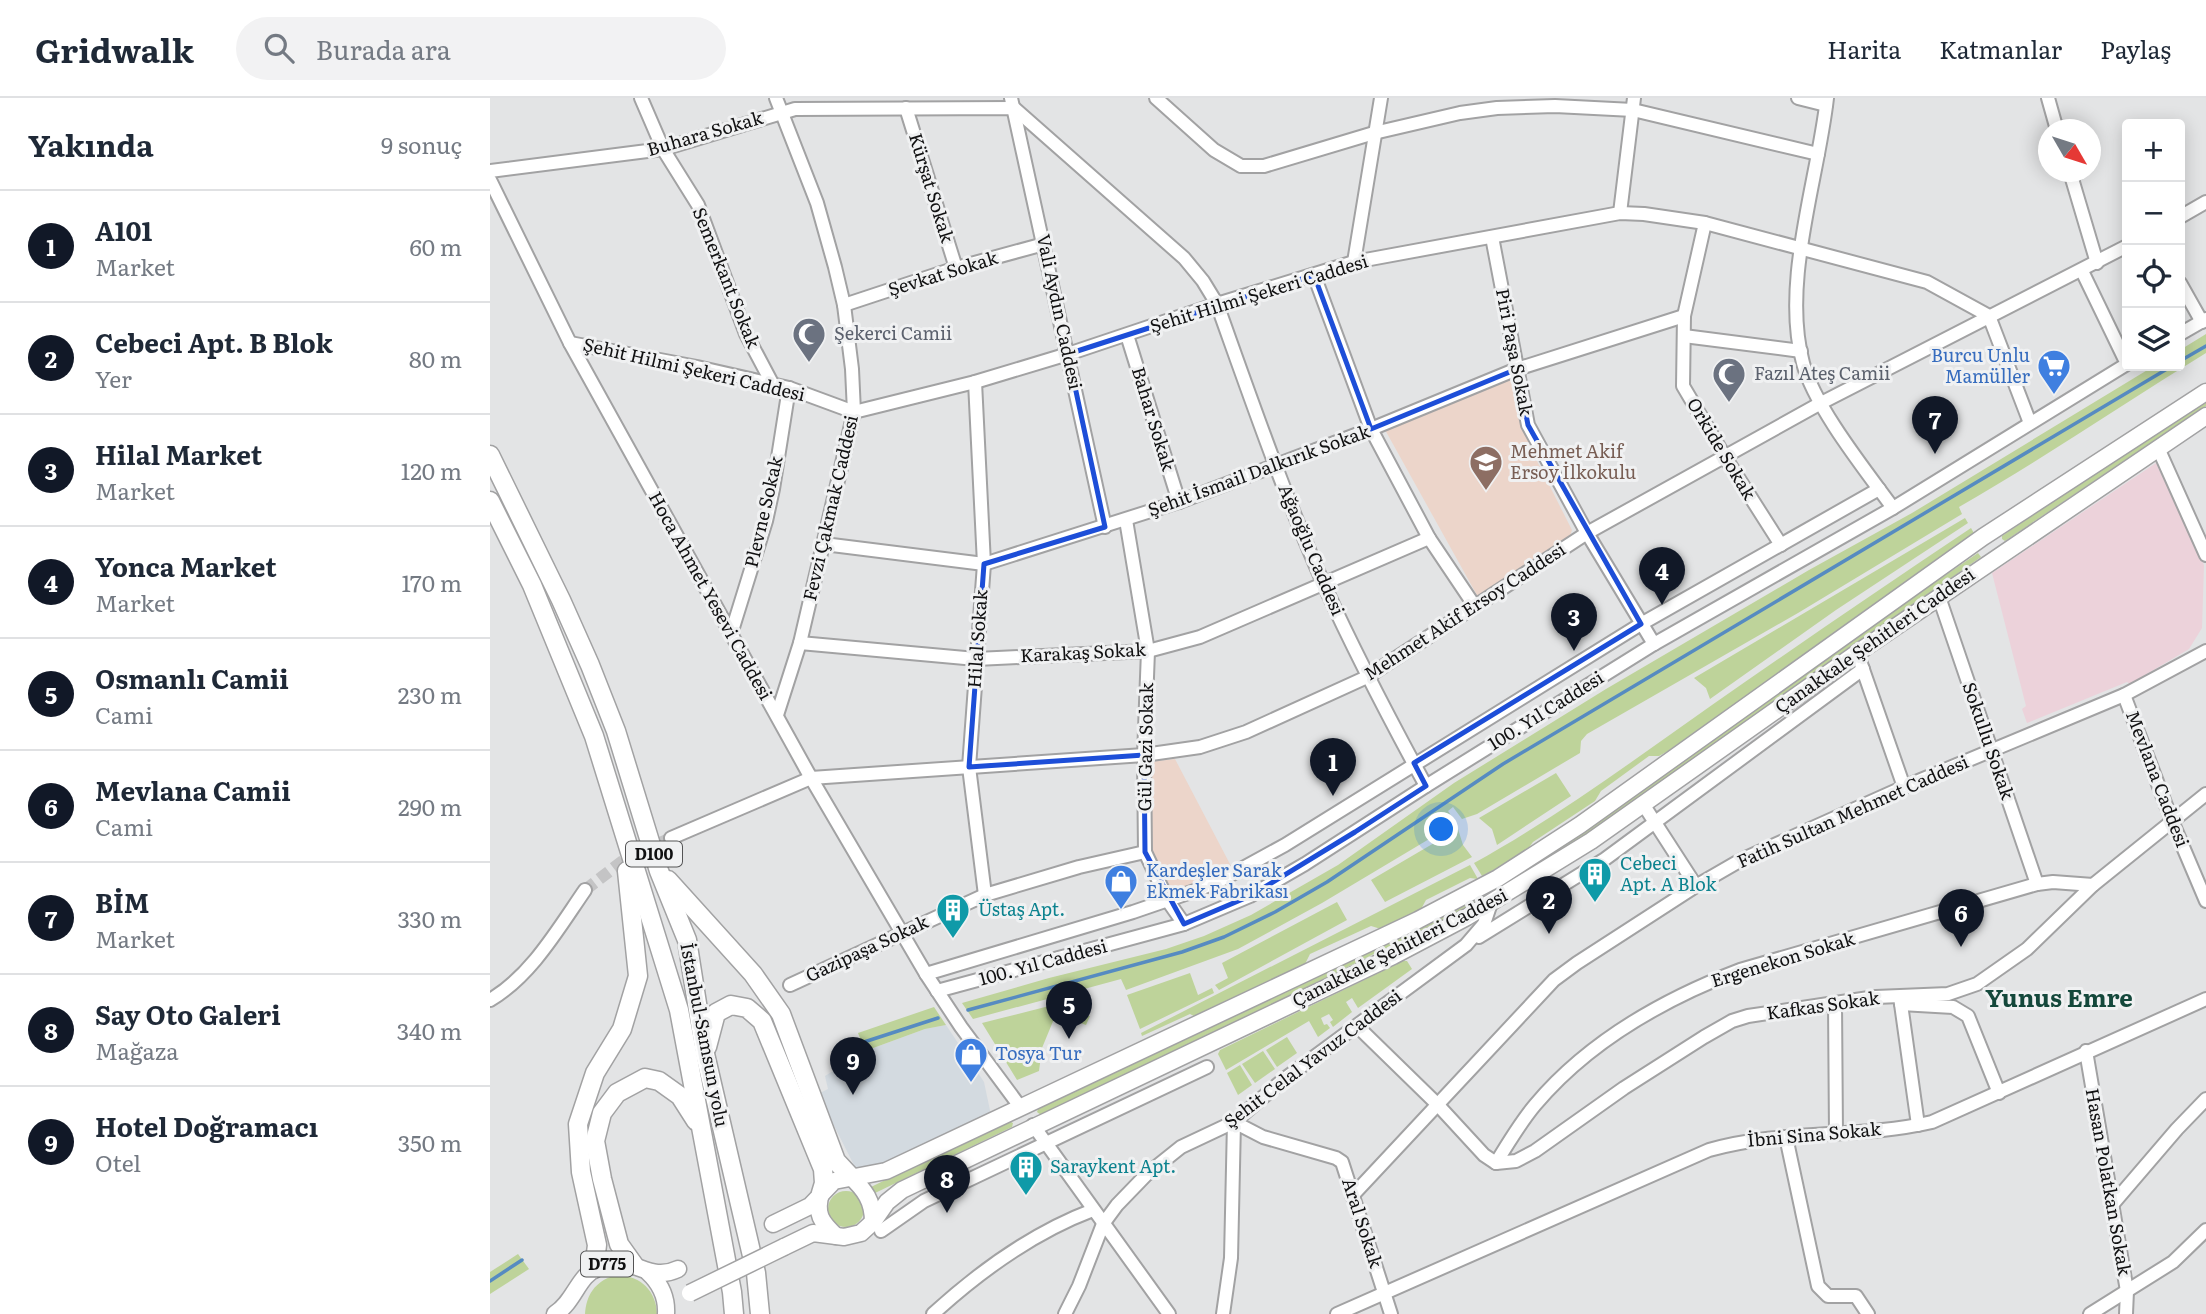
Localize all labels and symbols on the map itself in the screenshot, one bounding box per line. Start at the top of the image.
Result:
street label: Buhara Sokak [644,103,767,162]
north arrow [2038,119,2101,182]
street label: Kürşat Sokak [903,129,962,247]
street label: Semerkant Sokak [687,203,768,353]
street label: Vali Aydın Caddesi [1031,231,1090,392]
street label: Şevkat Sokak [884,243,1002,302]
street label: Şehit Hilmi Şekeri Caddesi [1146,246,1371,339]
street label: Piri Paşa Sokak [1490,286,1541,419]
mosque icon: Şekerci Camii [790,315,828,364]
place label: Şekerci Camii [834,319,952,346]
street label: Şehit Hilmi Şekeri Caddesi [581,330,808,407]
place label: Burcu Unlu Mamüller [1931,341,2030,389]
supermarket icon: Burcu Unlu Mamüller [2035,347,2073,396]
mosque icon: Fazıl Ateş Camii [1710,355,1748,404]
place label: Fazıl Ateş Camii [1754,359,1890,386]
street label: Bahar Sokak [1126,363,1183,475]
street label: Orkide Sokak [1681,392,1764,505]
pin: 7 [1912,396,1958,454]
street label: Fevzi Çakmak Caddesi [795,412,864,603]
street label: Şehit İsmail Dalkırık Sokak [1144,416,1374,522]
place label: Mehmet Akif Ersoy İlkokulu [1510,437,1636,485]
school or university icon: Mehmet Akif Ersoy İlkokulu [1467,443,1505,492]
street label: Plevne Sokak [737,452,789,570]
street label: Ağaoğlu Caddesi [1272,479,1352,619]
street label: Hoca Ahmet Yesevi Caddesi [643,486,780,704]
street label: Mehmet Akif Ersoy Caddesi [1358,535,1570,686]
pin: 4 [1639,547,1685,605]
street label: Çanakkale Şehitleri Caddesi [1769,560,1980,719]
street label: Hilal Sokak [960,587,993,689]
pin: 3 [1551,593,1597,651]
street label: Karakaş Sokak [1019,635,1148,668]
street label: 100. Yıl Caddesi [1482,663,1608,756]
street label: Sokullu Sokak [1957,678,2022,804]
street label: Gül Gazi Sokak [1130,681,1159,812]
street label: Mevlana Caddesi [2120,706,2197,851]
pin: 1 [1310,738,1356,796]
street label: Fatih Sultan Mehmet Caddesi [1732,747,1973,874]
your location [1424,812,1458,846]
road number: D100 [626,842,682,866]
place label: Cebeci Apt. A Blok [1620,849,1717,897]
building icon: Cebeci Apt. A Blok [1576,855,1614,904]
place label: Kardeşler Sarak Ekmek Fabrikası [1146,856,1289,904]
shop icon: Kardeşler Sarak Ekmek Fabrikası [1102,862,1140,911]
pin: 2 [1526,876,1572,934]
street label: Çanakkale Şehitleri Caddesi [1287,881,1512,1013]
pin: 6 [1938,889,1984,947]
building icon: Üstaş Apt. [934,891,972,940]
place label: Üstaş Apt. [978,895,1065,922]
street label: Gazipaşa Sokak [801,907,933,988]
street label: Ergenekon Sokak [1707,924,1859,993]
street label: 100. Yıl Caddesi [975,931,1110,992]
street label: İstanbul-Samsun yolu [674,940,737,1129]
district label: Yunus Emre [1985,979,2133,1014]
pin: 5 [1046,981,1092,1039]
street label: Şehit Celal Yavuz Caddesi [1218,982,1407,1134]
street label: Kafkas Sokak [1765,983,1882,1026]
shop icon: Tosya Tur [952,1035,990,1084]
pin: 9 [830,1037,876,1095]
place label: Tosya Tur [995,1039,1082,1066]
street label: Hasan Polatkan Sokak [2080,1086,2139,1279]
street label: İbni Sina Sokak [1746,1114,1883,1153]
building icon: Saraykent Apt. [1007,1148,1045,1197]
place label: Saraykent Apt. [1050,1152,1176,1179]
pin: 8 [924,1155,970,1213]
street label: Aral Sokak [1336,1174,1391,1272]
road number: D775 [581,1252,633,1276]

